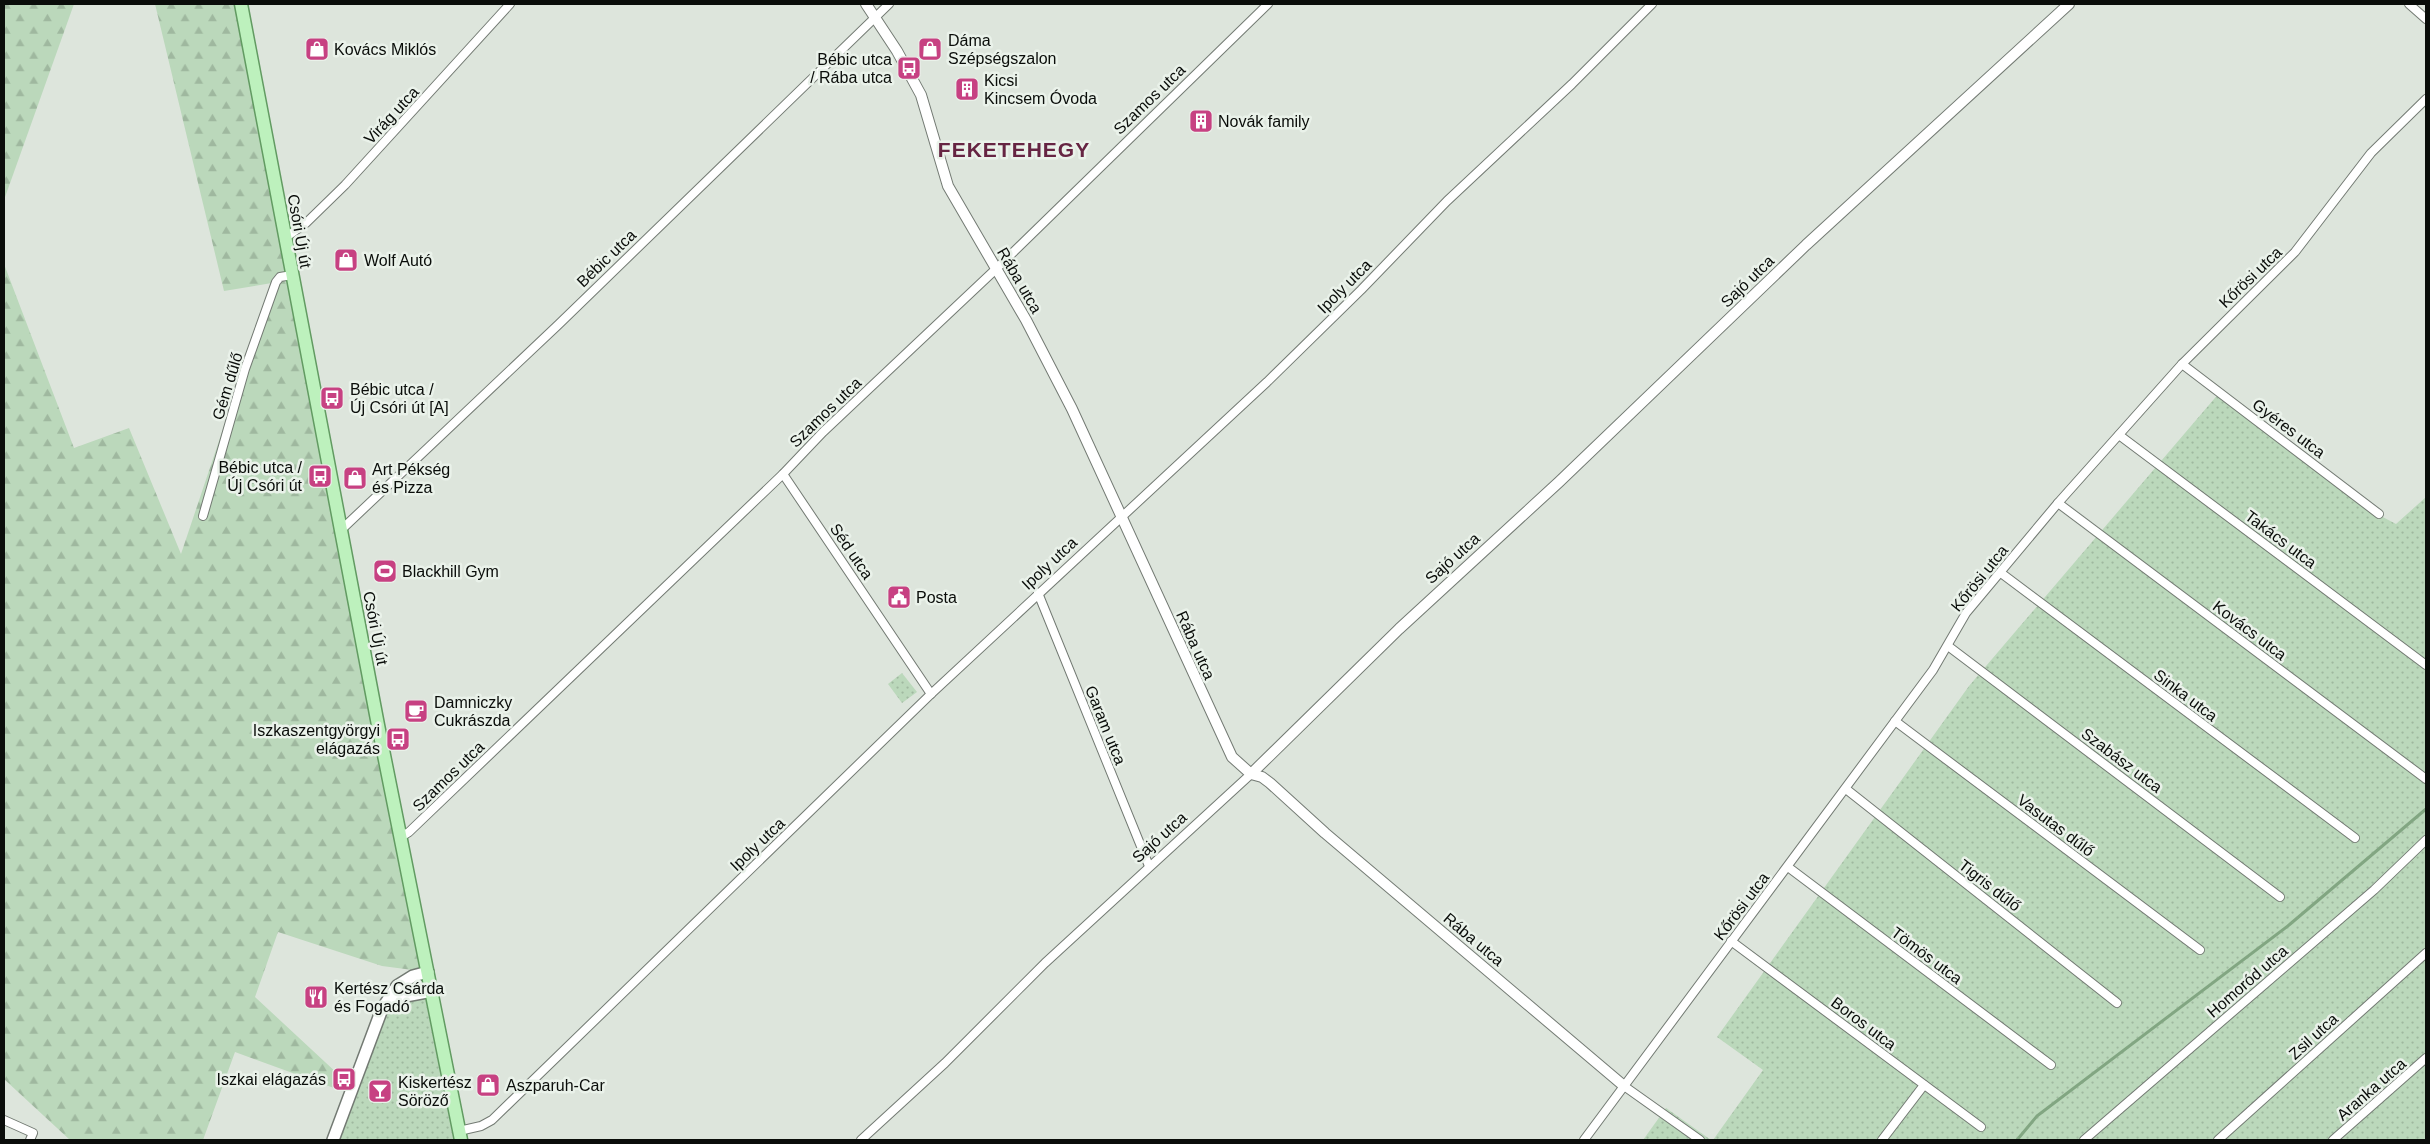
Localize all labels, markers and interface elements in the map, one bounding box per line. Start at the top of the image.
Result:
place label: Dáma Szépségszalon [948,32,1057,67]
shop icon: Kovács Miklós [304,36,330,62]
shop icon: Dáma Szépségszalon [917,36,943,62]
place label: Kovács Miklós [334,41,436,58]
place label: Bébic utca / Rába utca [810,51,892,86]
bus stop icon: Bébic utca / Rába utca [896,55,922,81]
street label: Szamos utca [1110,61,1189,138]
place label: Kicsi Kincsem Óvoda [984,72,1097,107]
building icon: Kicsi Kincsem Óvoda [954,76,980,102]
street label: Virág utca [361,83,422,147]
building icon: Novák family [1188,108,1214,134]
place label: Novák family [1218,113,1310,130]
district label: FEKETEHEGY [938,138,1090,161]
street label: Csóri Új út [285,193,315,270]
street label: Bébic utca [574,226,639,290]
street label: Kőrösi utca [2216,243,2285,311]
street label: Rába utca [994,244,1045,316]
shop icon: Wolf Autó [333,247,359,273]
place label: Wolf Autó [364,252,432,269]
street label: Sajó utca [1717,252,1777,311]
street label: Ipoly utca [1314,256,1375,317]
street label: Gém dűlő [209,350,246,422]
street label: Szamos utca [786,374,865,451]
place label: Bébic utca / Új Csóri út [A] [350,381,449,416]
bus stop icon: Bébic utca / Új Csóri út [A] [319,385,345,411]
street label: Gyéres utca [2249,396,2328,461]
place label: Bébic utca / Új Csóri út [218,459,303,494]
place label: Art Pékség és Pizza [372,461,450,496]
bus stop icon: Bébic utca / Új Csóri út [307,463,333,489]
shop icon: Art Pékség és Pizza [342,465,368,491]
street label: Takács utca [2242,507,2320,572]
street label: Séd utca [827,520,876,582]
street label: Sajó utca [1422,530,1483,587]
street label: Ipoly utca [1019,534,1080,593]
street label: Kőrösi utca [1948,542,2011,615]
sports icon: Blackhill Gym [372,558,398,584]
place label: Blackhill Gym [402,563,499,580]
public building icon: Posta [886,584,912,610]
place label: Posta [916,589,957,606]
street label: Csóri Új út [360,590,392,667]
street label: Kovács utca [2210,597,2290,663]
street label: Rába utca [1173,608,1218,682]
street label: Sinka utca [2151,666,2221,725]
street label: Garam utca [1082,683,1129,767]
place label: Damniczky Cukrászda [434,694,512,729]
cafe icon: Damniczky Cukrászda [403,698,429,724]
place label: Iszkaszentgyörgyi elágazás [253,722,380,757]
street label: Szabász utca [2078,725,2165,796]
bus stop icon: Iszkaszentgyörgyi elágazás [385,726,411,752]
street label: Szamos utca [409,738,488,815]
street label: Vasutas dűlő [2014,791,2097,860]
street label: Sajó utca [1129,809,1190,866]
street label: Ipoly utca [727,814,788,874]
street label: Tigris dűlő [1956,856,2024,915]
street label: Kőrösi utca [1711,869,1772,943]
street label: Rába utca [1440,909,1507,969]
street label: Tömös utca [1888,923,1965,987]
street label: Homoród utca [2204,942,2291,1021]
place label: Kertész Csárda és Fogadó [334,980,444,1015]
restaurant icon: Kertész Csárda és Fogadó [303,984,329,1010]
street label: Boros utca [1828,994,1899,1053]
street label: Zsil utca [2286,1010,2341,1063]
street label: Aranka utca [2334,1055,2409,1124]
bus stop icon: Iszkai elágazás [331,1066,357,1092]
place label: Iszkai elágazás [217,1071,326,1088]
shop icon: Aszparuh-Car [475,1072,501,1098]
place label: Kiskertész Söröző [398,1074,472,1109]
place label: Aszparuh-Car [506,1077,605,1094]
bar icon: Kiskertész Söröző [367,1078,393,1104]

